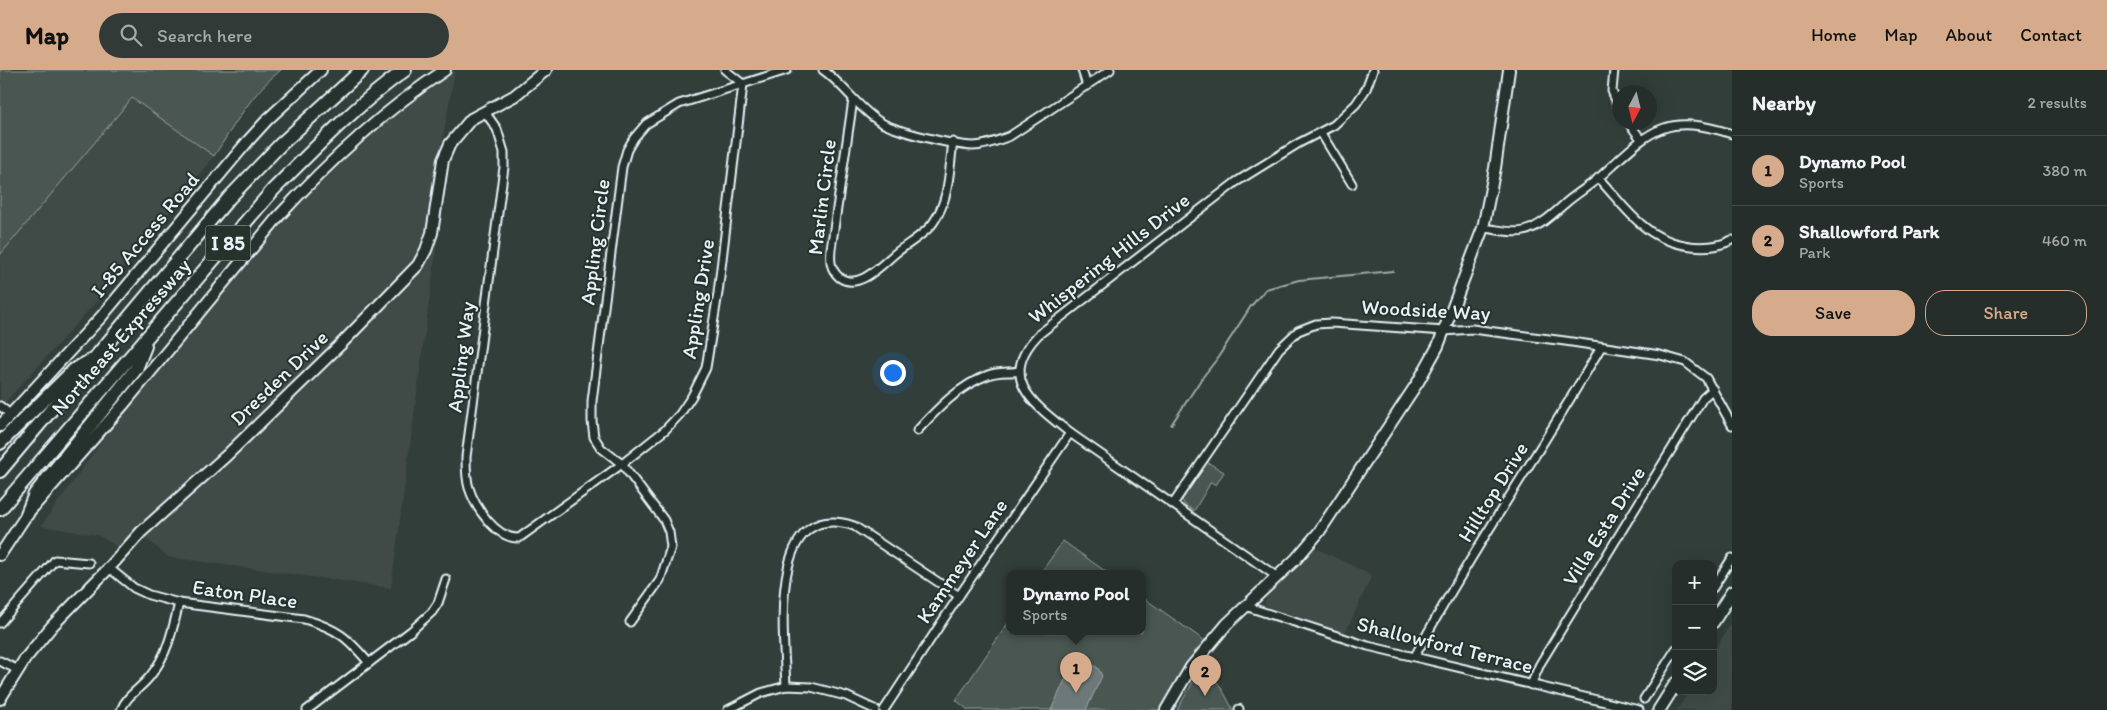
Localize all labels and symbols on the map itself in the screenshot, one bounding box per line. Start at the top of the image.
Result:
north arrow [1612,85,1657,130]
street label: Marlin Circle [802,138,841,256]
street label: I-85 Access Road [85,167,204,302]
street label: Appling Circle [574,178,615,306]
street label: Whispering Hills Drive [1023,187,1194,328]
road number: I 85 [206,226,250,260]
street label: Appling Drive [676,237,719,361]
street label: Northeast Expressway [46,253,196,420]
street label: Woodside Way [1361,294,1491,325]
street label: Appling Way [441,300,480,414]
street label: Dresden Drive [224,325,333,431]
your location [880,360,906,386]
street label: Hilltop Drive [1452,437,1533,546]
street label: Villa Esta Drive [1557,461,1650,590]
street label: Kammeyer Lane [911,494,1012,628]
street label: Eaton Place [191,574,299,613]
street label: Shallowford Terrace [1355,611,1536,678]
pin: 1 [1060,652,1092,693]
pin: 2 [1189,655,1221,696]

